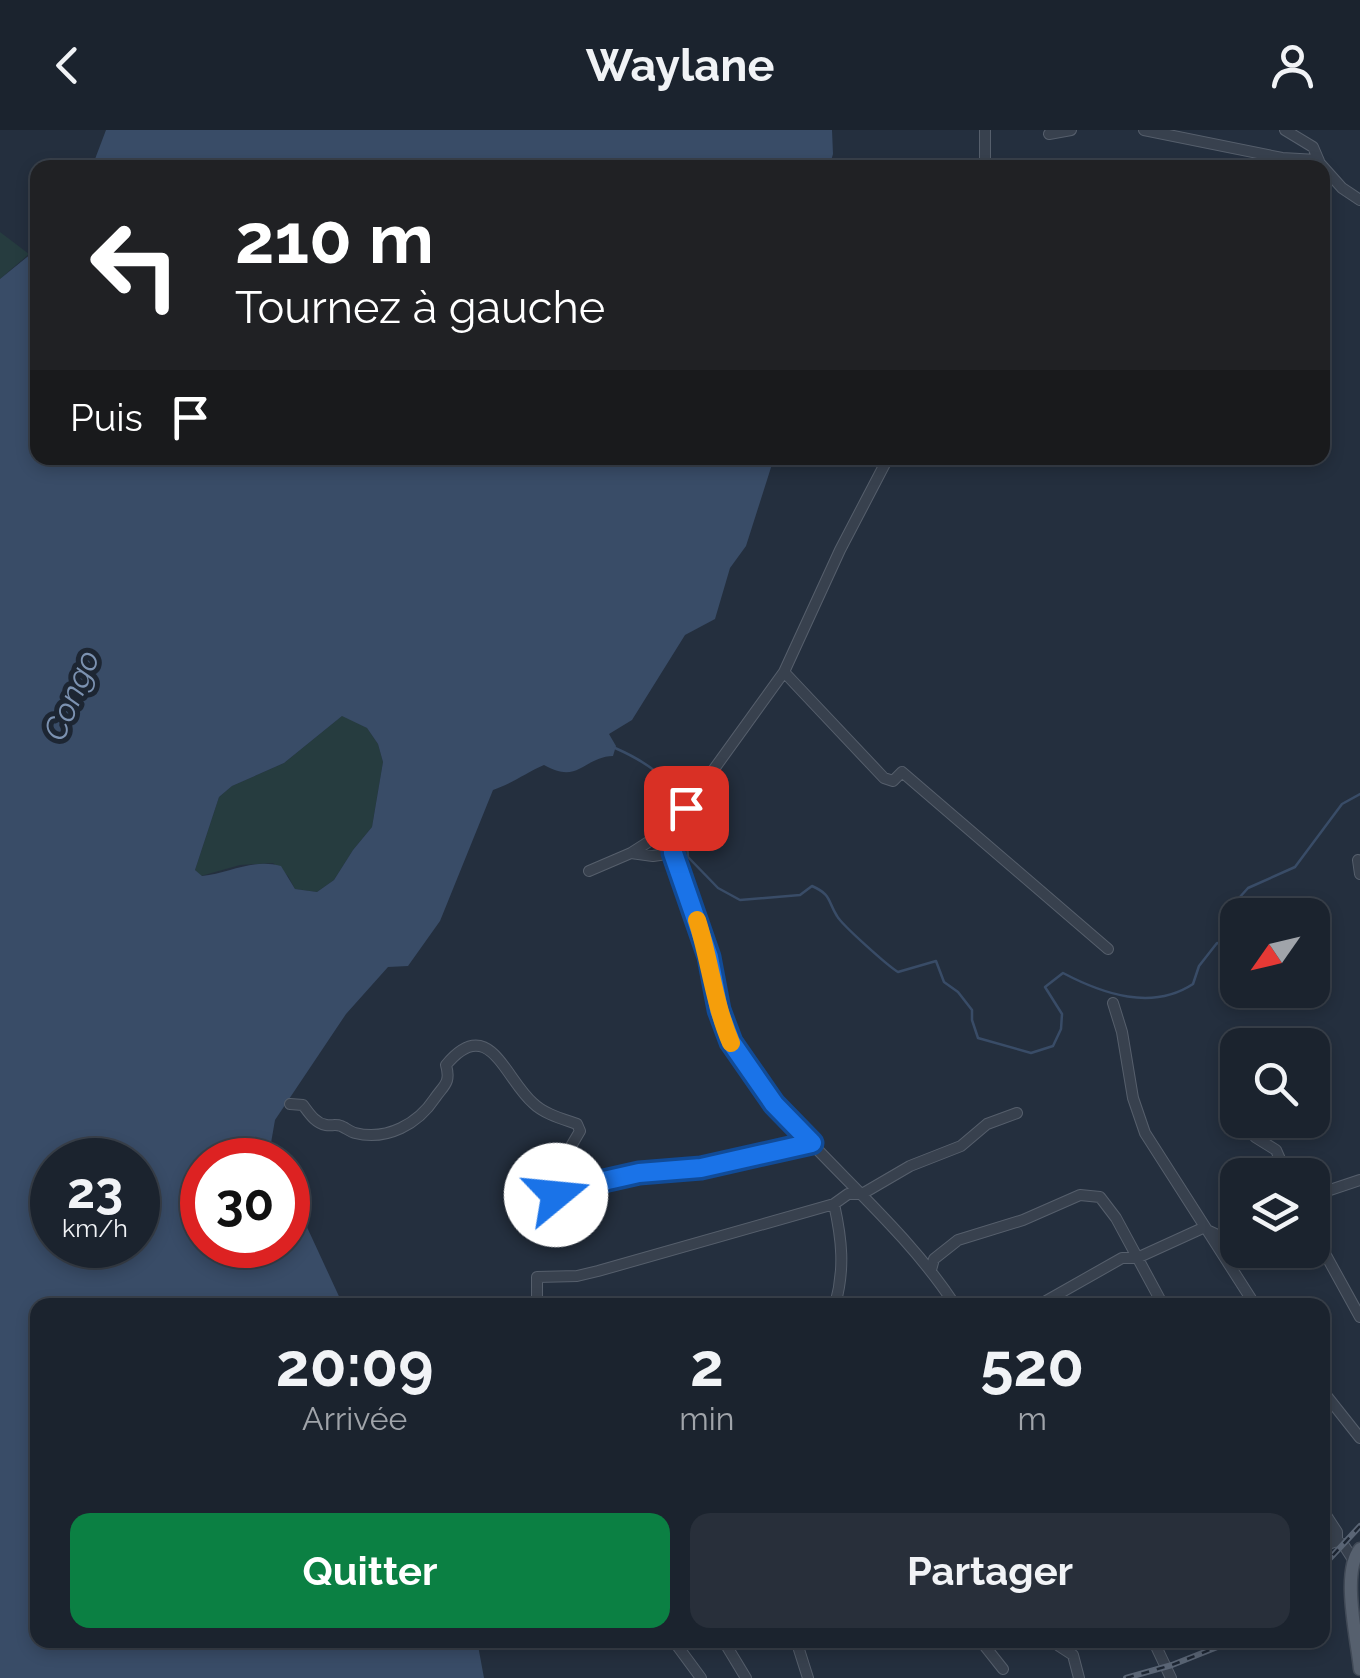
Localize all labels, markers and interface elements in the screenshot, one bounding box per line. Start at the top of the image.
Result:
icon: back [40,38,95,93]
icon: person [1265,38,1320,93]
text: Waylane [586,39,774,92]
text: 210 m [235,197,434,279]
icon: left [70,200,200,330]
text: Tournez à gauche [235,281,605,334]
icon: arrive [163,390,218,445]
text: Puis [70,395,143,440]
water label: Congo [36,644,106,746]
pin [644,766,729,851]
icon: arrive [659,781,714,836]
north arrow [1220,898,1330,1008]
map controls [1220,898,1330,1268]
button: search [1220,1028,1330,1138]
speed limit sign: 30 [180,1138,310,1268]
position arrow [504,1143,608,1247]
button: layers [1220,1158,1330,1268]
text: 23 [67,1161,123,1220]
text: km/h [62,1213,128,1243]
text: 20:09 [276,1330,434,1400]
text: 2 [690,1330,724,1400]
text: 520 [980,1330,1084,1400]
text: Arrivée [302,1400,407,1437]
text: min [679,1400,734,1437]
text: m [1017,1400,1047,1437]
button: Quitter [70,1513,670,1628]
button: Partager [690,1513,1290,1628]

